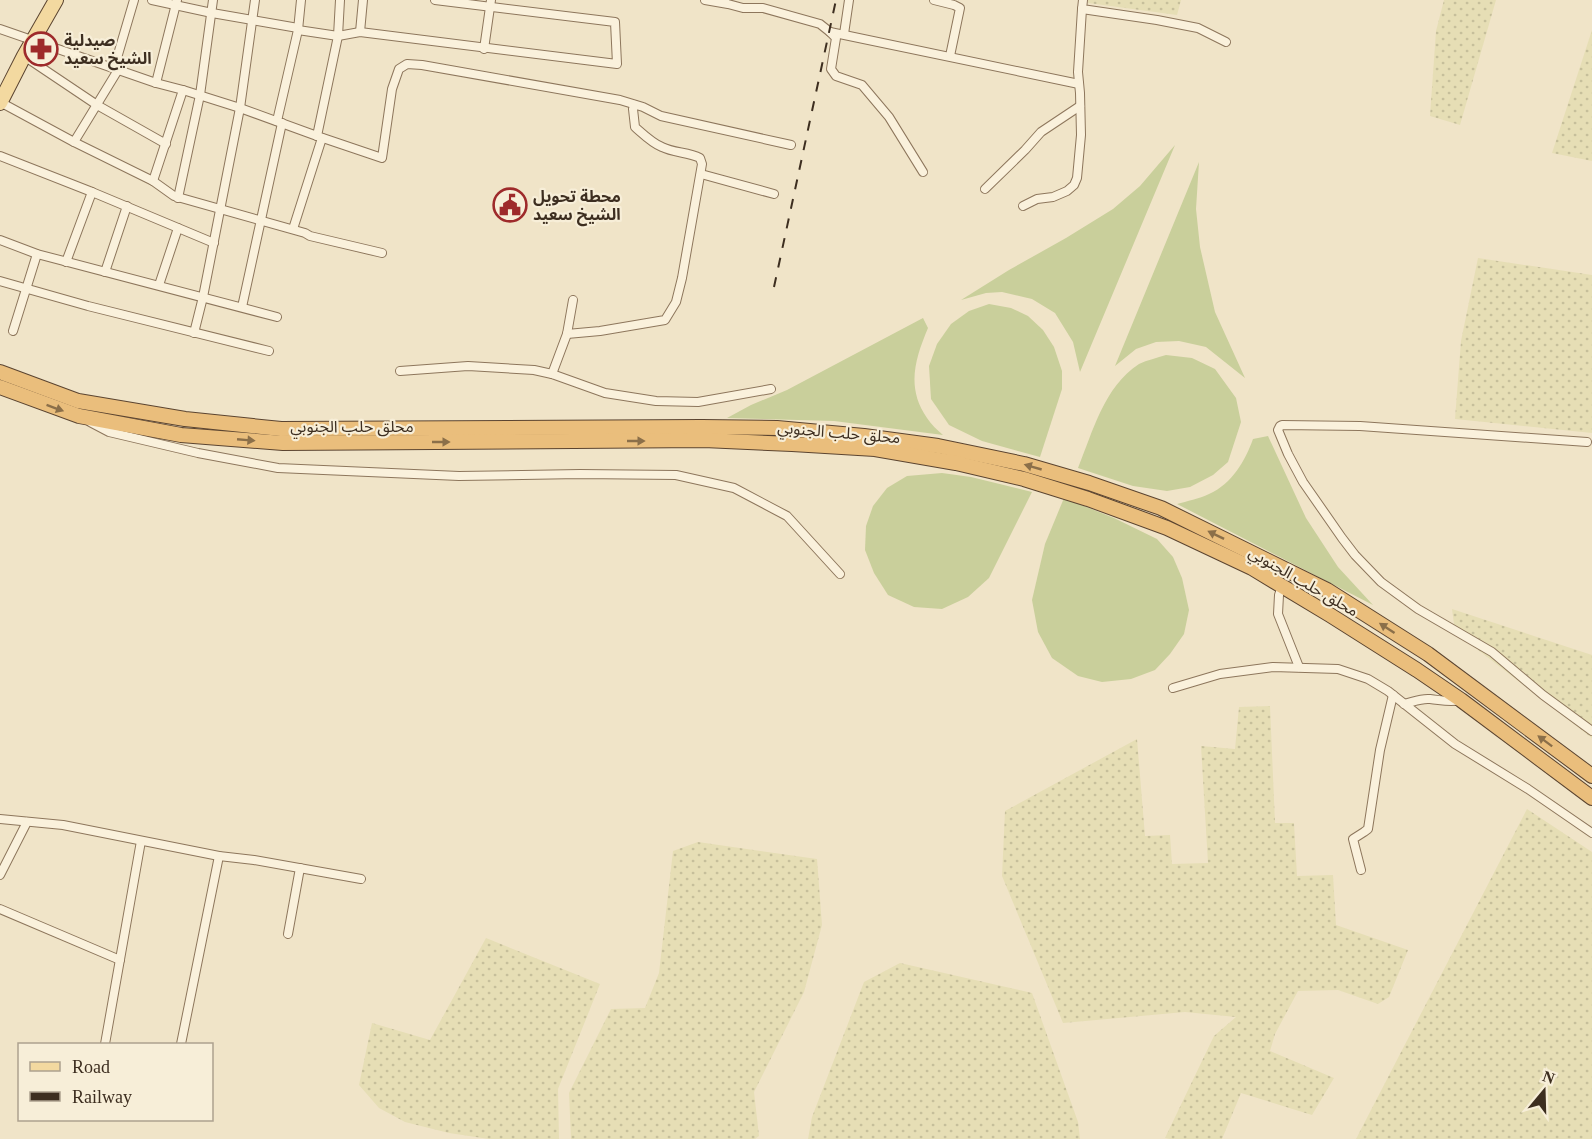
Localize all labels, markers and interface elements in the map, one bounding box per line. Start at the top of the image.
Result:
pharmacy icon: صيدلية الشيخ سعيد [23,31,59,67]
place label: صيدلية الشيخ سعيد [64,32,152,71]
public building icon: محطة تحويل الشيخ سعيد [492,187,528,223]
place label: محطة تحويل الشيخ سعيد [533,188,621,227]
one-way arrow [46,403,64,413]
street label: محلق حلب الجنوبي [290,418,414,439]
street label: محلق حلب الجنوبي [776,419,901,450]
one-way arrow [237,435,256,445]
one-way arrow [627,436,646,446]
one-way arrow [432,437,451,447]
one-way arrow [1024,462,1042,471]
one-way arrow [1207,530,1224,539]
street label: محلق حلب الجنوبي [1244,543,1361,623]
one-way arrow [1379,622,1395,634]
one-way arrow [1537,735,1553,748]
legend [18,1043,213,1121]
text: Road [72,1057,110,1077]
north arrow [1514,1061,1574,1121]
text: N [1540,1067,1557,1087]
text: Railway [72,1087,132,1107]

